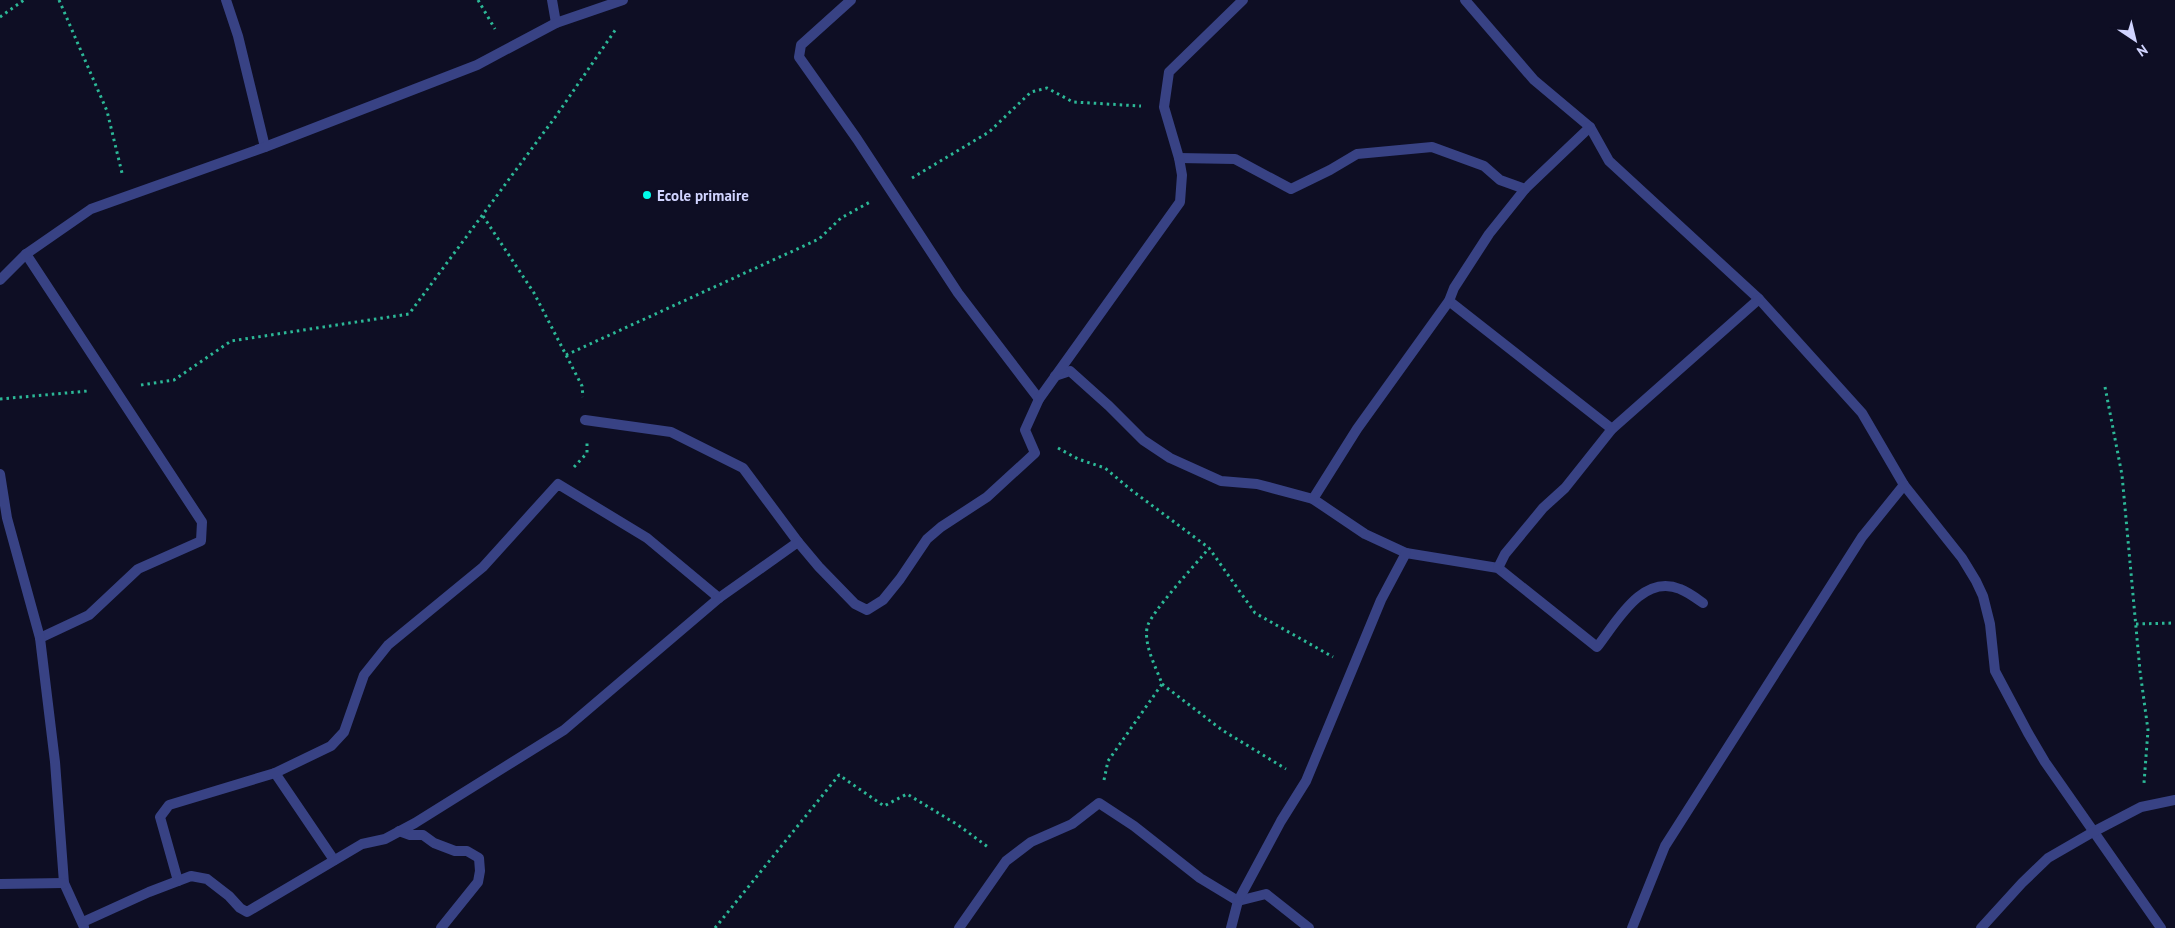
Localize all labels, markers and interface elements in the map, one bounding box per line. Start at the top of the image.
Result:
north arrow [2110,15,2160,65]
text: N [2134,41,2151,61]
place label: Ecole primaire [657,186,749,205]
marker: Ecole primaire [641,189,653,201]

